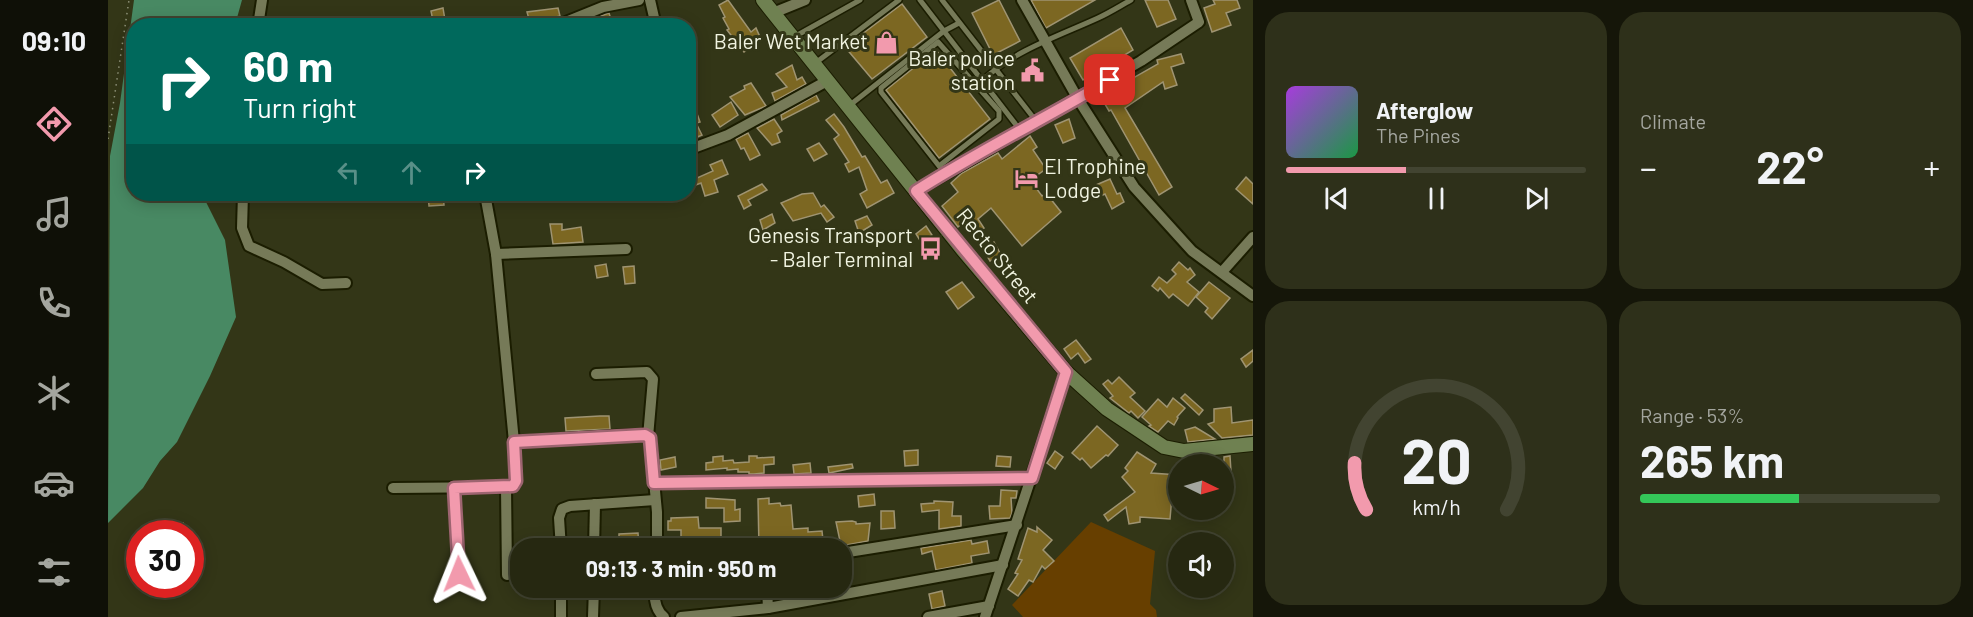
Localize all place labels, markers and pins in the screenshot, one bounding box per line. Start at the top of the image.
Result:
place label: Baler Wet Market [714,28,868,53]
shop icon: Baler Wet Market [873,29,899,55]
place label: Baler police station [908,45,1015,94]
pin [1084,54,1135,105]
public building icon: Baler police station [1020,58,1046,84]
place label: El Trophine Lodge [1044,153,1146,202]
hotel icon: El Trophine Lodge [1013,166,1039,192]
place label: Genesis Transport - Baler Terminal [748,222,913,271]
bus stop icon: Genesis Transport - Baler Terminal [918,235,944,261]

